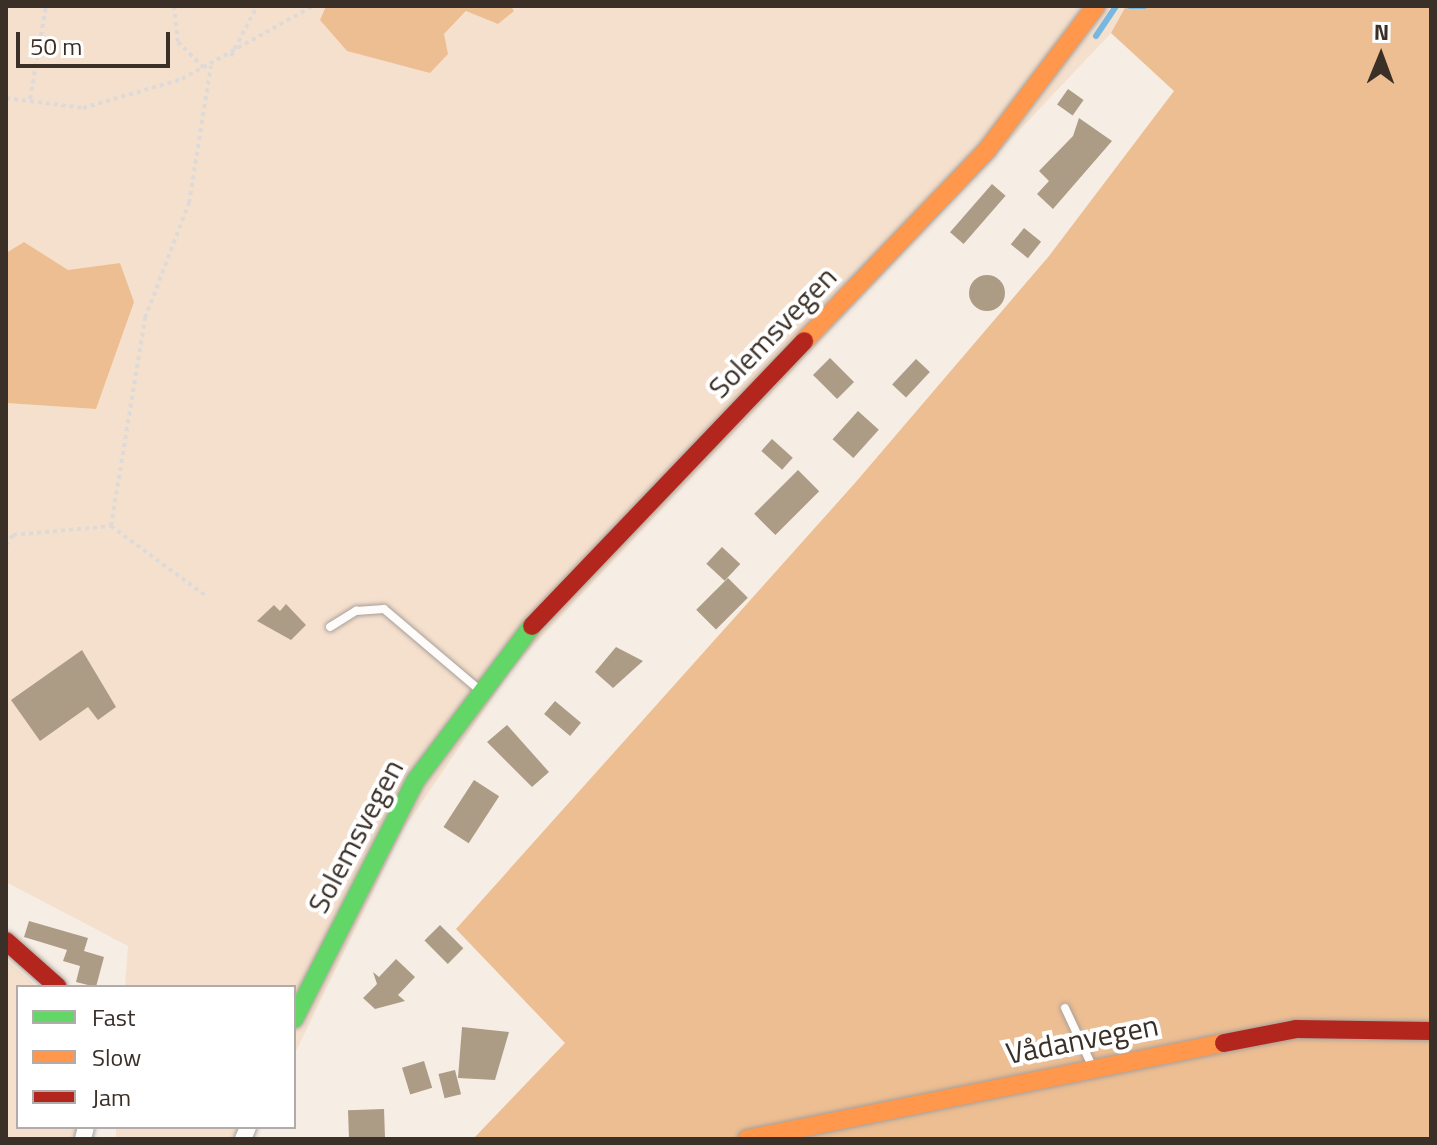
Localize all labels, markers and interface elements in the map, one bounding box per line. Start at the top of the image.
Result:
text: N [1373,15,1389,49]
scale bar [20,16,174,66]
north arrow [1341,16,1421,96]
text: 50 m [30,28,82,64]
street label: Solemsvegen [700,259,844,405]
street label: Solemsvegen [299,753,411,919]
legend [16,985,296,1129]
text: Fast [92,999,135,1035]
street label: Vådanvegen [1003,1007,1161,1071]
text: Slow [92,1039,141,1075]
text: Jam [92,1079,131,1115]

